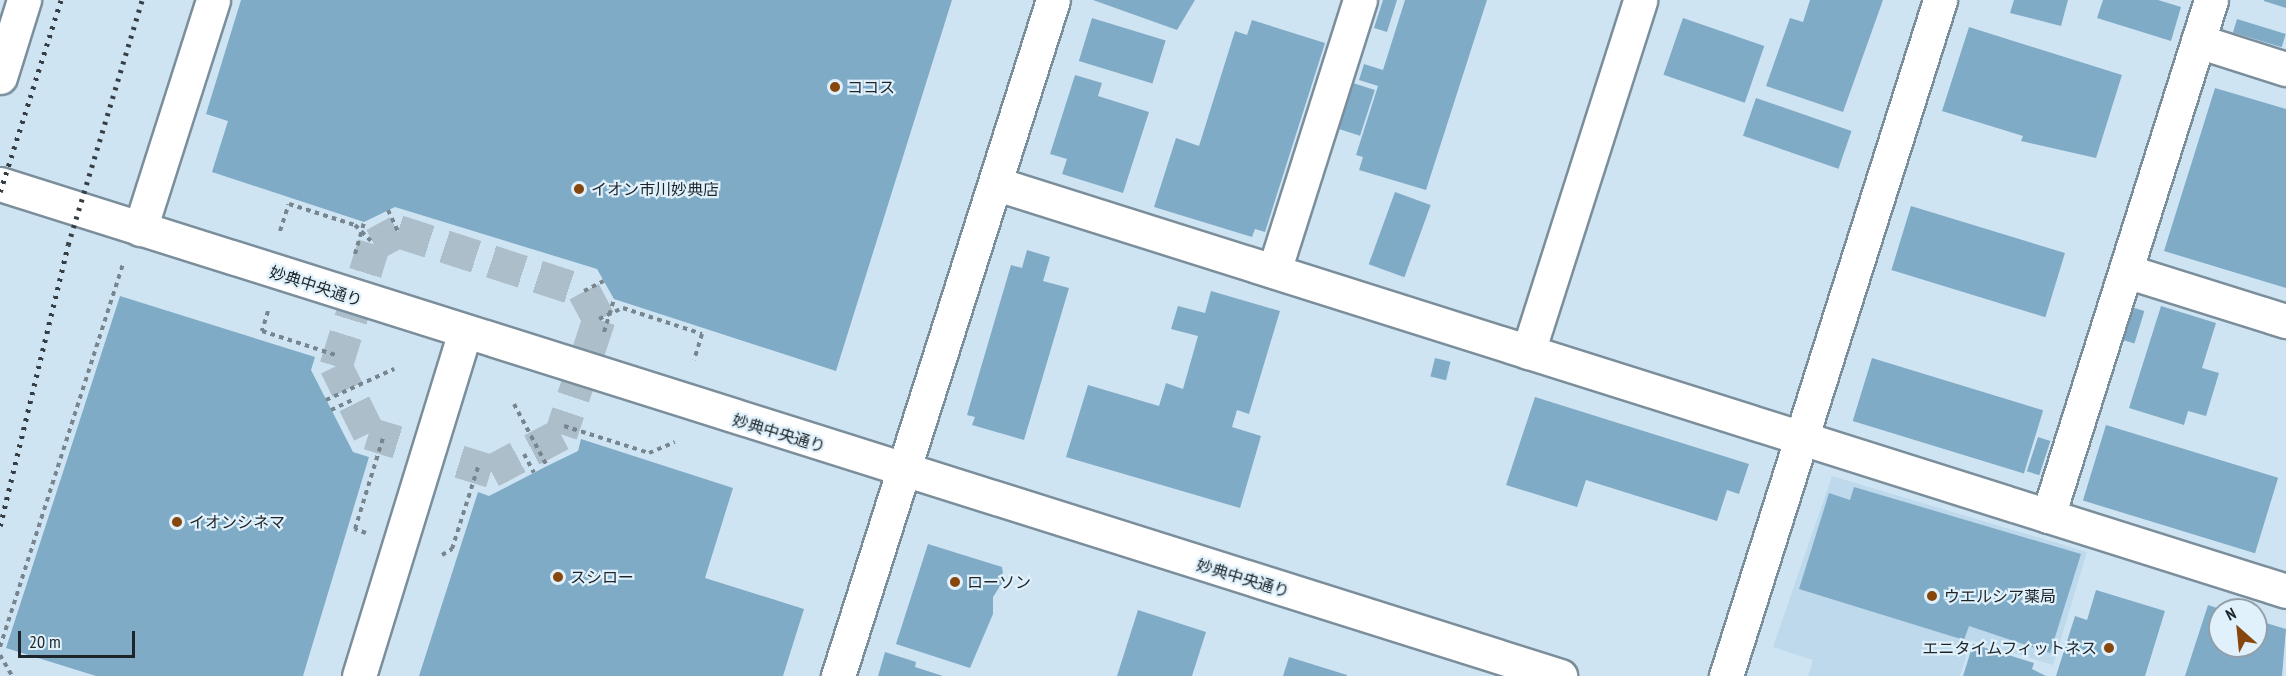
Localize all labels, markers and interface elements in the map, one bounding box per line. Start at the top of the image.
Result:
place label: ココス [847,77,895,97]
marker: ココス [828,80,842,94]
place label: イオン市川妙典店 [591,179,719,199]
marker: イオン市川妙典店 [572,182,586,196]
street label: 妙典中央通り [267,262,365,310]
street label: 妙典中央通り [730,410,828,456]
place label: イオンシネマ [189,512,285,532]
marker: イオンシネマ [170,515,184,529]
street label: 妙典中央通り [1194,555,1292,601]
place label: スシロー [570,567,634,587]
marker: スシロー [551,570,565,584]
place label: ローソン [967,572,1031,592]
marker: ローソン [948,575,962,589]
place label: ウエルシア薬局 [1944,586,2056,606]
marker: ウエルシア薬局 [1925,589,1939,603]
north arrow [2208,598,2268,658]
text: N [2222,603,2239,625]
scale bar [21,619,138,657]
text: 20 m [29,630,61,653]
place label: エニタイムフィットネス [1921,638,2097,658]
marker: エニタイムフィットネス [2102,641,2116,655]

